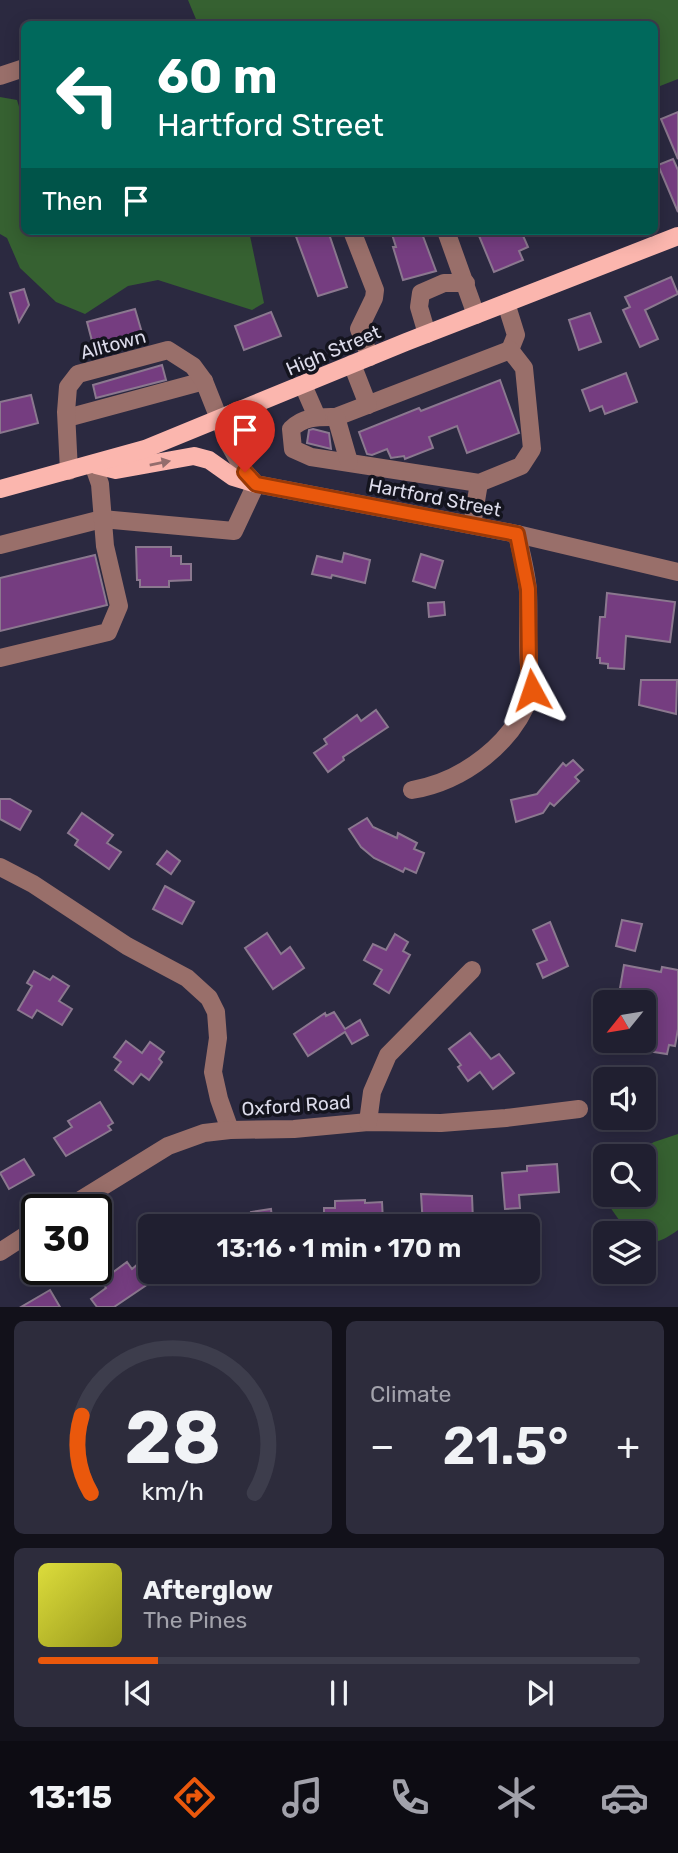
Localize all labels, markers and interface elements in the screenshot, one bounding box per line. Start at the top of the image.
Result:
text: 60 m [157,47,278,105]
icon: left [42,49,133,140]
text: Hartford Street [157,106,384,144]
icon: arrive [117,182,155,220]
text: Then [42,186,103,217]
street label: High Street [282,320,385,381]
street label: Alltown [78,325,148,364]
pin [215,400,275,472]
icon: arrive [226,411,264,449]
one-way arrow [149,457,171,468]
street label: Hartford Street [367,473,504,522]
position arrow [495,653,569,727]
north arrow [593,990,656,1054]
map controls [593,990,656,1284]
button: sound [593,1067,656,1130]
street label: Oxford Road [241,1090,351,1121]
button: search [593,1144,656,1207]
speed limit sign: 30 [21,1194,112,1285]
button: layers [593,1221,656,1284]
text: 13:16 · 1 min · 170 m [217,1233,461,1264]
text: Climate [370,1380,451,1408]
text: 28 [125,1396,221,1482]
text: 21.5° [442,1415,569,1477]
text: − [370,1423,395,1469]
text: + [616,1423,640,1469]
text: km/h [142,1477,204,1506]
text: Afterglow [143,1575,273,1606]
text: The Pines [143,1606,247,1634]
icon: previous [119,1674,157,1712]
icon: pause [320,1674,358,1712]
icon: next [521,1674,559,1712]
icon: directions [170,1773,219,1822]
icon: music [278,1773,327,1822]
icon: phone [385,1773,434,1822]
icon: climate [492,1773,541,1822]
icon: car [600,1773,649,1822]
text: 13:15 [29,1778,112,1816]

